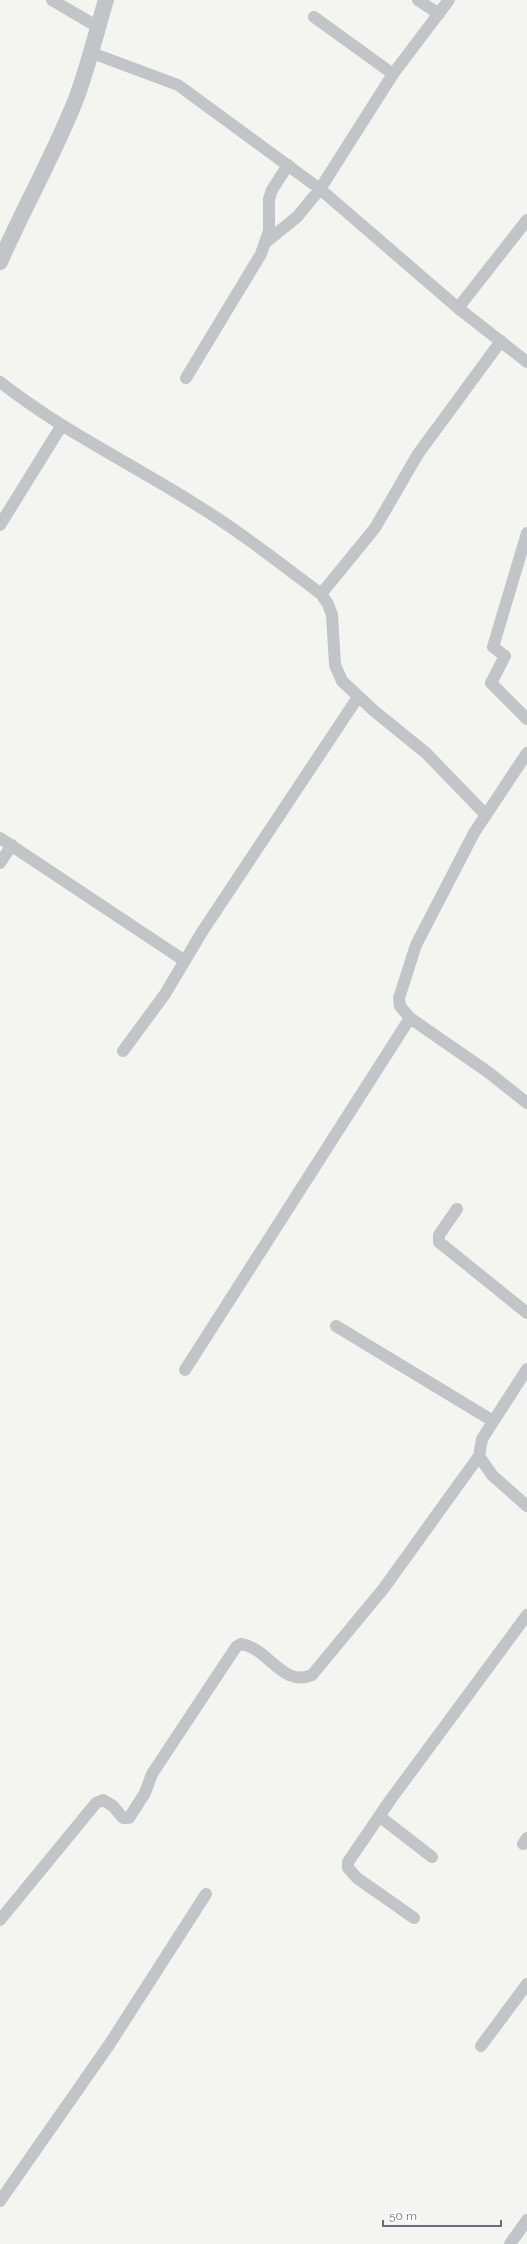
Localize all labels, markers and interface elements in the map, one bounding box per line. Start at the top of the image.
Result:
scale bar [383,2202,501,2228]
text: 50 m [389,2209,417,2223]

